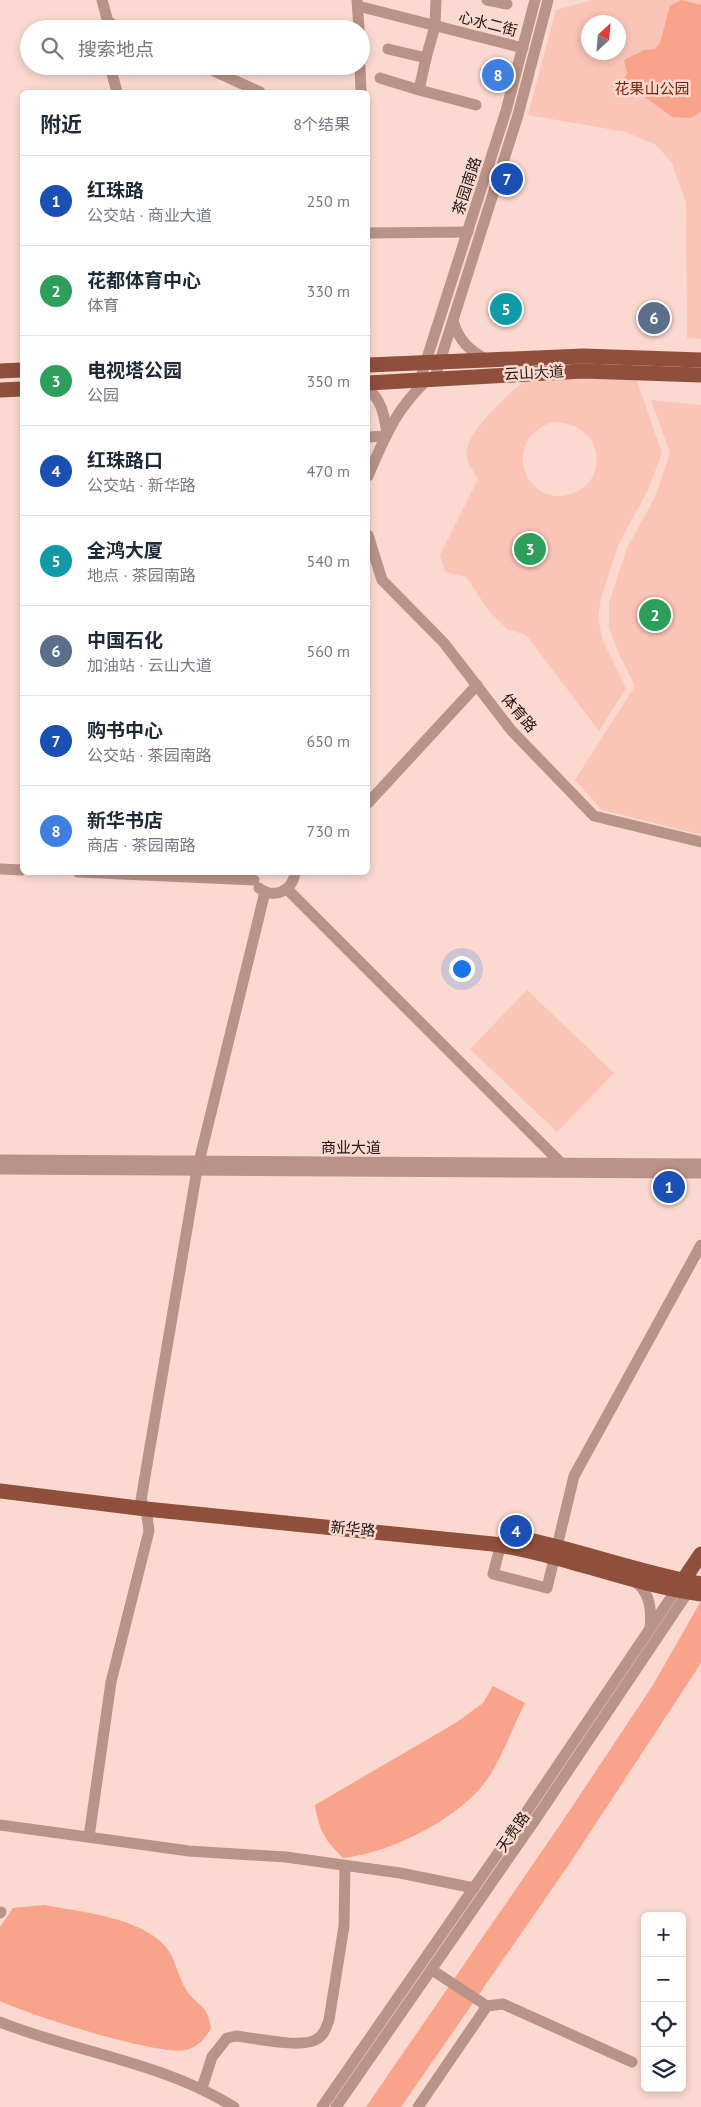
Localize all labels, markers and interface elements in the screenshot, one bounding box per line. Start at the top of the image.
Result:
street label: 心水二街 [457,7,520,40]
north arrow [581,15,626,60]
search box [20,20,370,75]
icon: search [38,34,66,62]
text: 搜索地点 [78,37,154,61]
pin: 8 [482,56,514,94]
park label: 花果山公园 [614,79,690,98]
text: 附近 [40,111,82,138]
text: 8个结果 [293,114,350,134]
street label: 茶园南路 [448,154,485,217]
pin: 7 [491,160,523,198]
text: 红珠路 [87,178,144,202]
text: 1 [51,191,61,211]
text: 250 m [307,191,350,211]
text: 公交站 · 商业大道 [87,205,212,225]
text: 花都体育中心 [87,268,201,292]
text: 2 [51,281,61,301]
text: 330 m [307,281,350,301]
pin: 5 [490,290,522,328]
text: 体育 [87,295,119,315]
pin: 6 [638,299,670,337]
text: 电视塔公园 [87,358,182,382]
street label: 云山大道 [504,361,564,384]
text: 3 [51,371,61,391]
text: 350 m [307,371,350,391]
text: 公园 [87,385,119,405]
text: 红珠路口 [87,448,163,472]
text: 4 [51,461,61,481]
text: 470 m [307,461,350,481]
text: 公交站 · 新华路 [87,475,196,495]
pin: 3 [514,530,546,568]
text: 全鸿大厦 [87,538,163,562]
text: 5 [51,551,61,571]
text: 540 m [307,551,350,571]
text: 地点 · 茶园南路 [87,565,196,585]
pin: 2 [639,596,671,634]
text: 中国石化 [87,628,163,652]
text: 6 [51,641,61,661]
text: 560 m [307,641,350,661]
text: 加油站 · 云山大道 [87,655,212,675]
street label: 体育路 [498,689,541,736]
text: 购书中心 [87,718,163,742]
text: 7 [51,731,61,751]
text: 650 m [307,731,350,751]
text: 公交站 · 茶园南路 [87,745,212,765]
text: 新华书店 [87,808,163,832]
text: 8 [51,821,61,841]
text: 730 m [307,821,350,841]
text: 商店 · 茶园南路 [87,835,196,855]
your location [449,956,475,982]
street label: 商业大道 [321,1138,381,1157]
pin: 1 [653,1168,685,1206]
pin: 4 [500,1512,532,1550]
street label: 新华路 [330,1517,376,1540]
street label: 天贵路 [492,1808,533,1856]
map controls [641,1912,686,2092]
button: + [641,1912,686,1957]
button: − [641,1957,686,2002]
button: locate [641,2002,686,2047]
button: layers [641,2047,686,2092]

